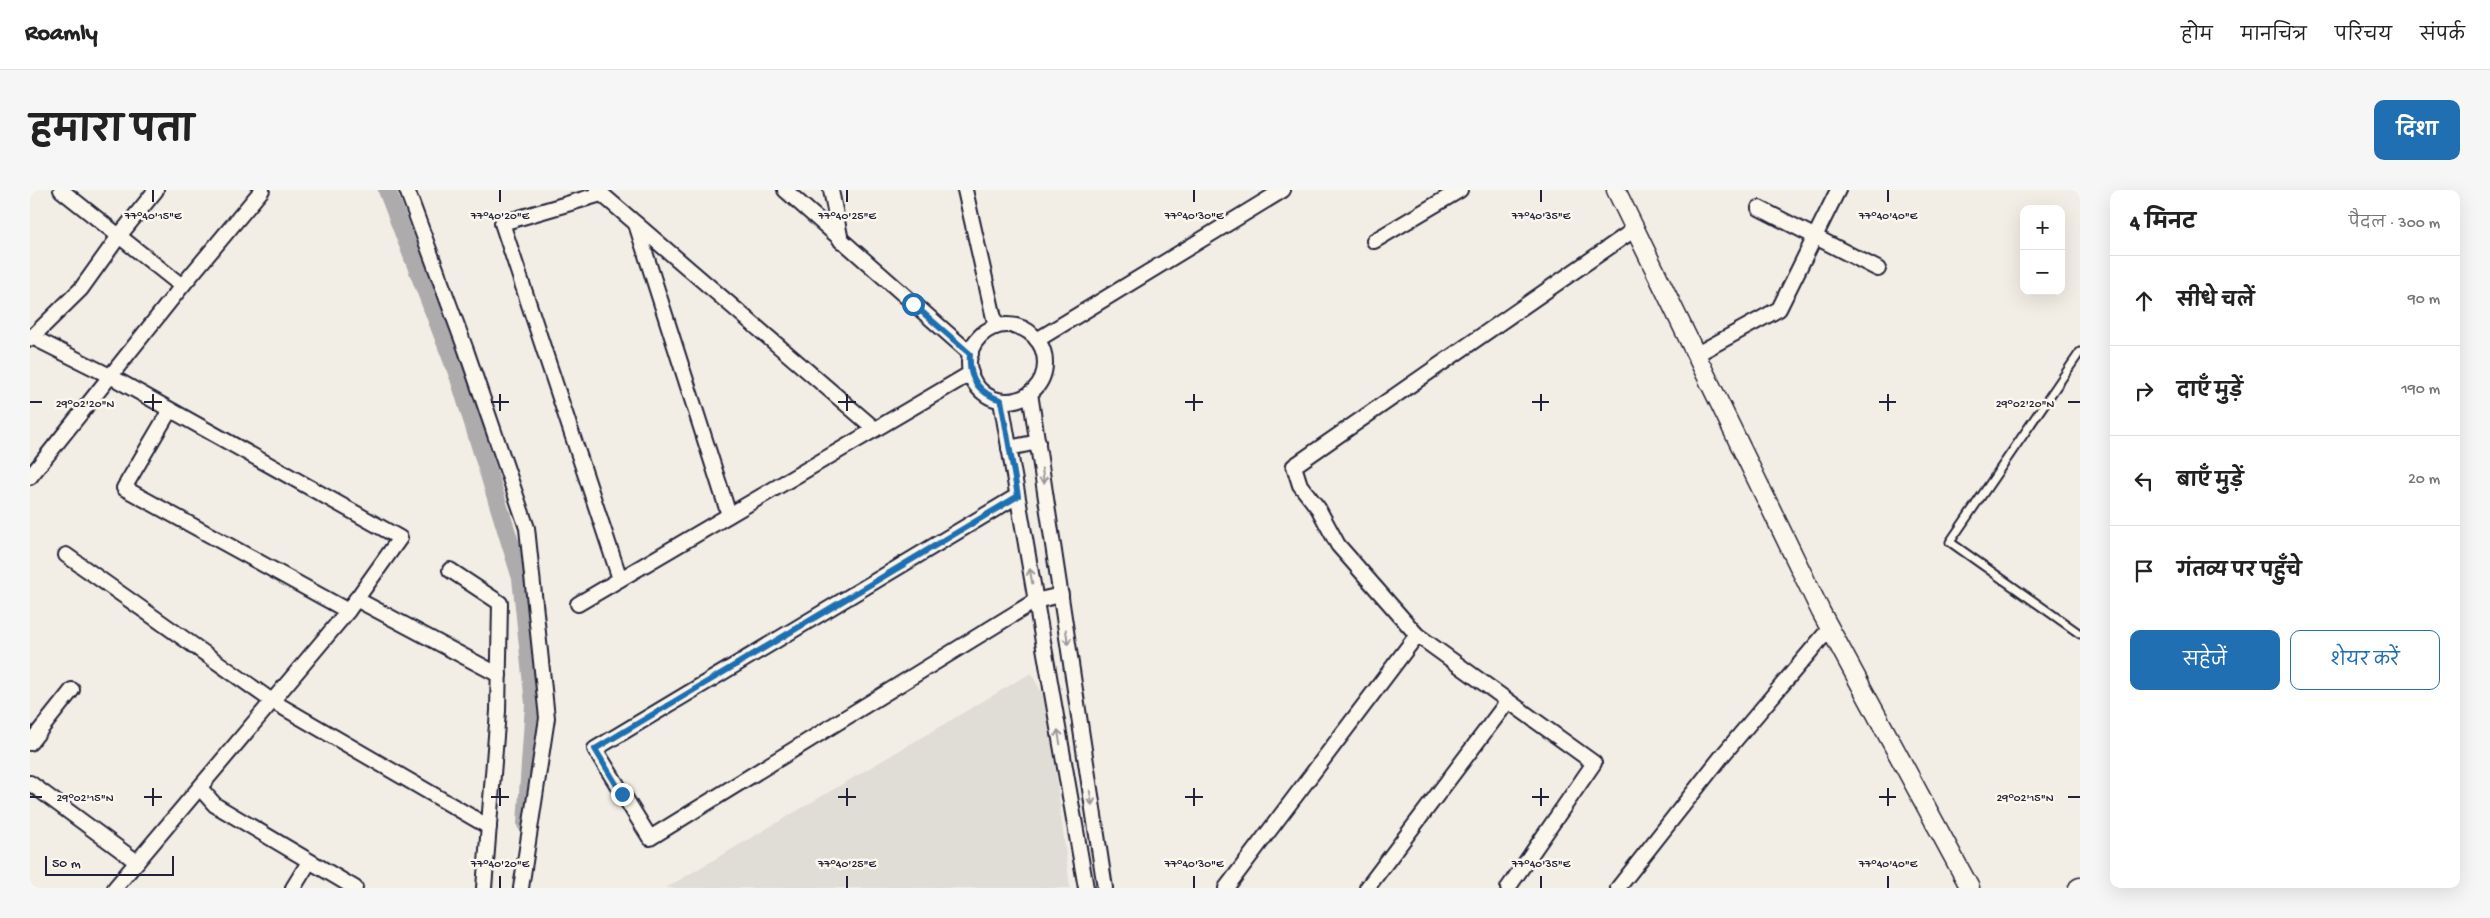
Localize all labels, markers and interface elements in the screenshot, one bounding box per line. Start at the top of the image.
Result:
text: Roamly [25,20,98,49]
text: होम [2181,26,2213,47]
text: मानचित्र [2241,26,2307,47]
text: परिचय [2335,26,2392,47]
text: संपर्क [2420,26,2465,47]
button: दिशा [2374,100,2460,160]
text: हमारा पता [30,113,194,154]
map controls [2020,205,2065,295]
button: + [2020,205,2065,250]
text: 77°40'15"E [123,210,182,224]
text: 77°40'20"E [470,210,530,224]
text: 77°40'25"E [817,210,877,224]
text: 77°40'30"E [1164,210,1224,224]
text: 77°40'35"E [1511,210,1571,224]
text: 77°40'40"E [1858,210,1918,224]
text: 4 मिनट [2130,212,2196,237]
text: पैदल · 300 m [2349,215,2440,234]
button: − [2020,250,2065,295]
icon: ahead [2130,287,2158,315]
text: सीधे चलें [2177,291,2254,314]
text: 90 m [2408,291,2440,310]
route start [902,293,925,316]
icon: right [2130,377,2158,405]
text: दाएँ मुड़ें [2177,381,2243,404]
text: 190 m [2401,381,2440,400]
text: 29°02'20"N [56,398,114,412]
text: 29°02'20"N [1996,398,2054,412]
icon: left [2130,467,2158,495]
one-way arrow [1038,468,1048,484]
text: बाएँ मुड़ें [2177,471,2243,494]
text: 20 m [2408,471,2440,490]
icon: arrive [2130,557,2158,585]
text: गंतव्य पर पहुँचे [2177,561,2301,584]
one-way arrow [1026,569,1036,585]
one-way arrow [1062,629,1072,645]
button: सहेजें [2130,630,2280,690]
button: शेयर करें [2290,630,2440,690]
one-way arrow [1054,729,1064,745]
route end [611,783,634,806]
one-way arrow [1087,789,1097,805]
text: 29°02'15"N [56,792,114,806]
text: 29°02'15"N [1996,792,2054,806]
scale bar [45,853,174,876]
text: 50 m [52,856,81,873]
text: 77°40'20"E [470,858,530,872]
text: 77°40'25"E [817,858,877,872]
text: 77°40'30"E [1164,858,1224,872]
text: 77°40'35"E [1511,858,1571,872]
text: 77°40'40"E [1858,858,1918,872]

